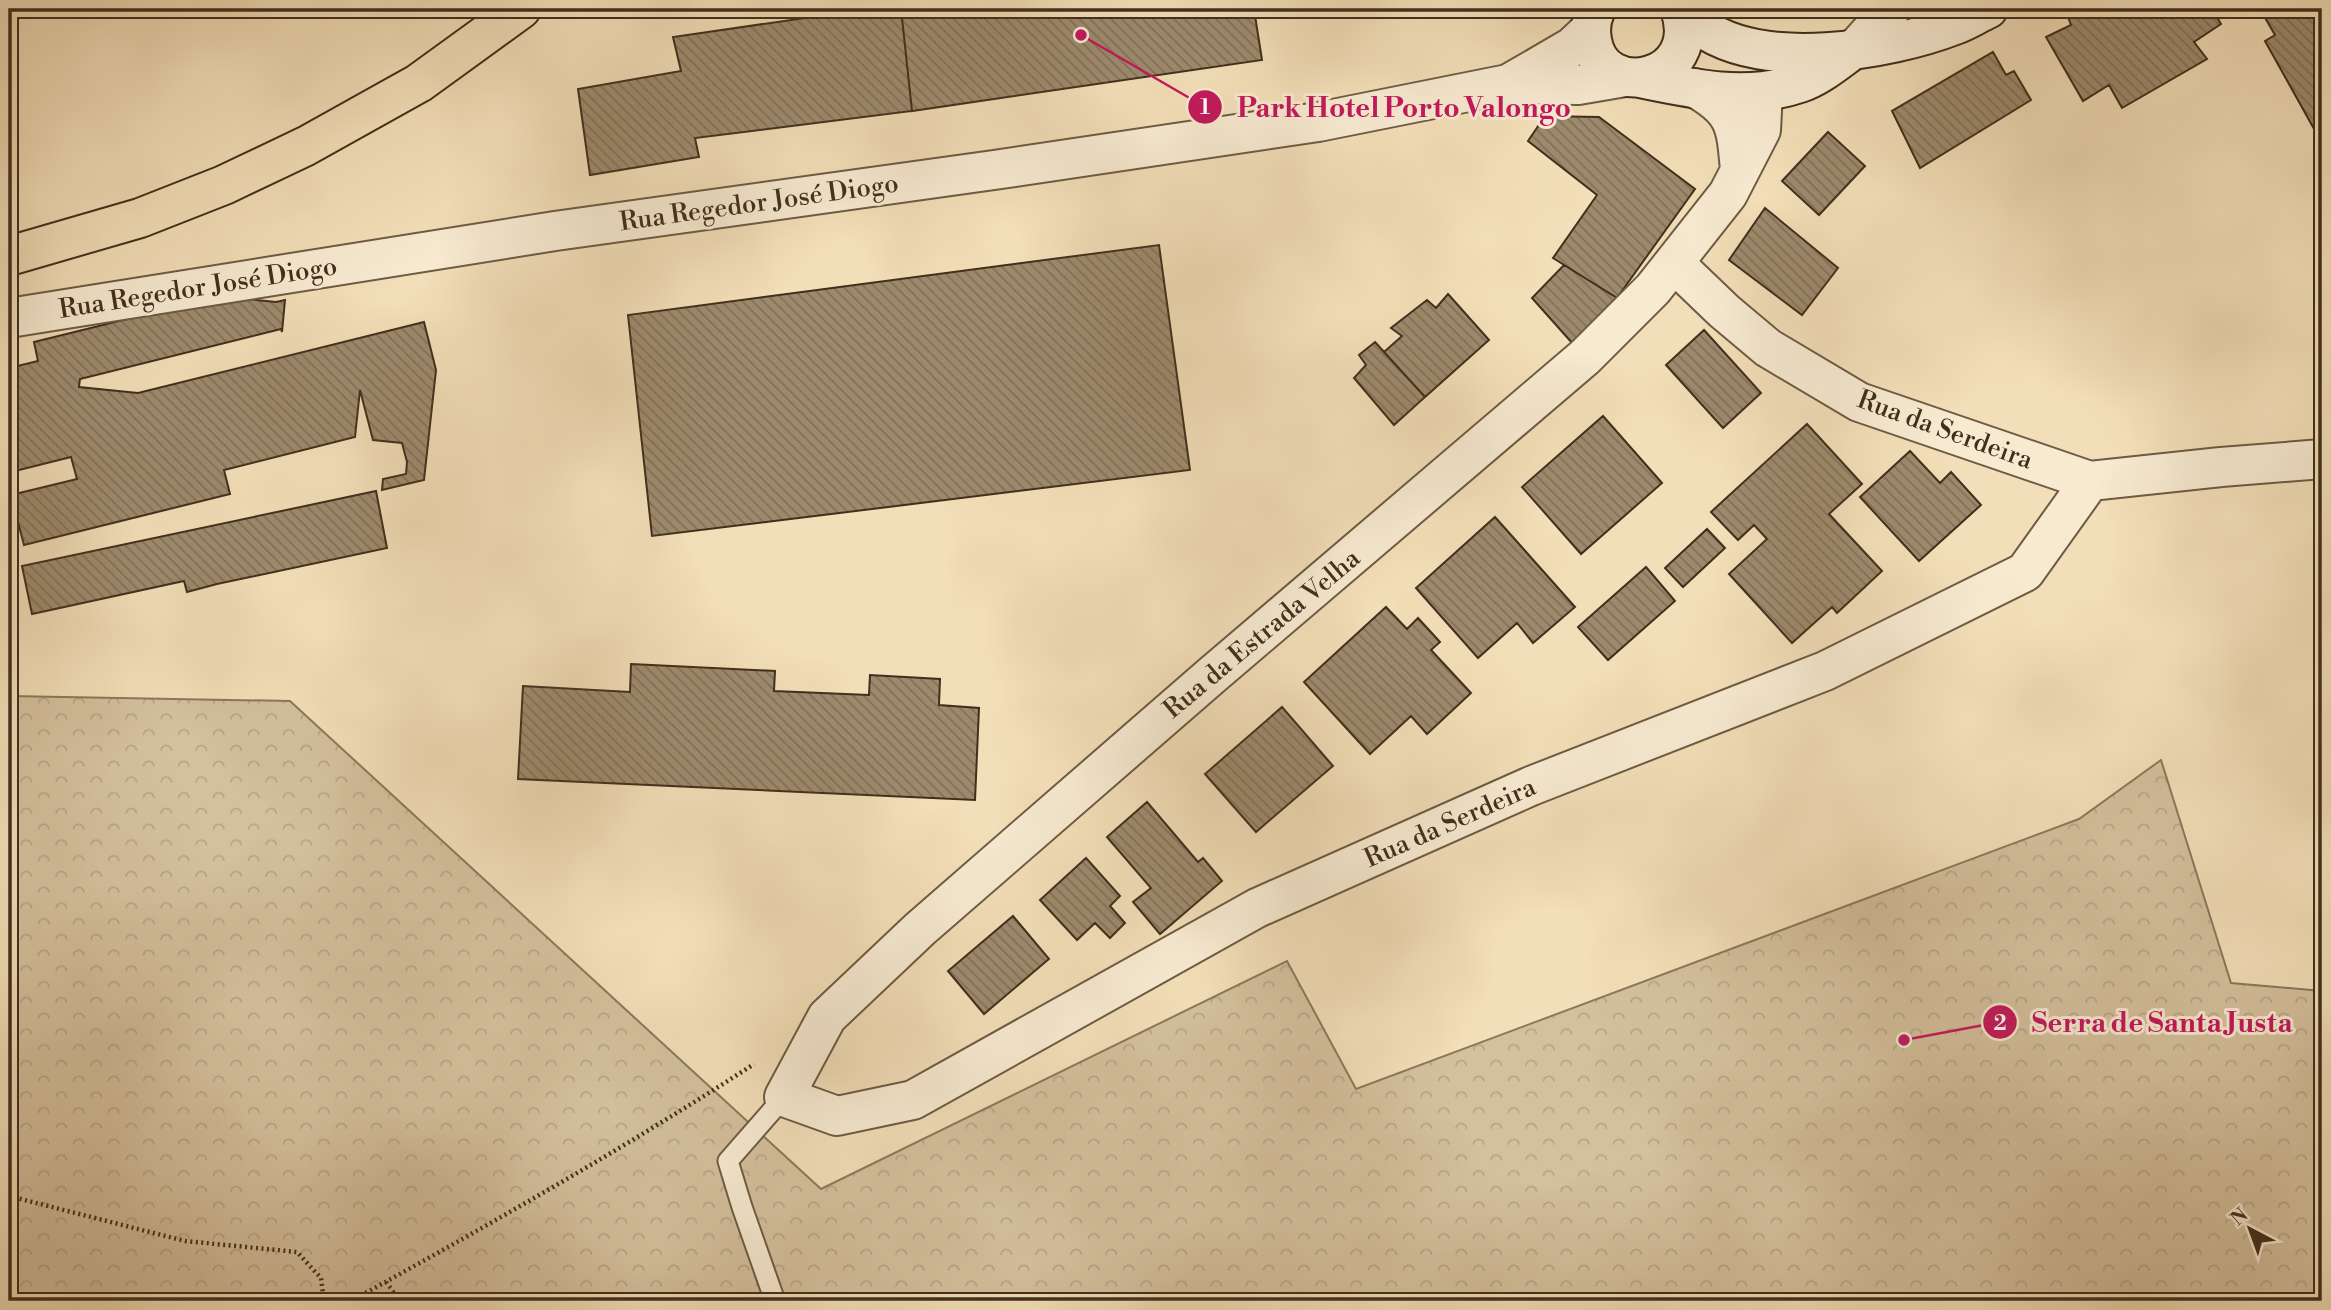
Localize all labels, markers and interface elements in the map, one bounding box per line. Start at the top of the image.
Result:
callout: Park Hotel Porto Valongo [1188,83,1585,132]
text: Park Hotel Porto Valongo [1237,91,1571,126]
text: 1 [1200,95,1210,121]
street label: Rua Regedor José Diogo [617,168,901,238]
street label: Rua Regedor José Diogo [56,250,340,326]
street label: Rua da Serdeira [1853,383,2038,477]
street label: Rua da Estrada Velha [1157,542,1367,726]
street label: Rua da Serdeira [1359,771,1542,875]
callout: Serra de Santa Justa [1983,998,2307,1047]
text: Serra de Santa Justa [2031,1006,2293,1041]
text: 2 [1993,1011,2007,1037]
north arrow [2216,1194,2286,1264]
text: N [2226,1203,2253,1231]

